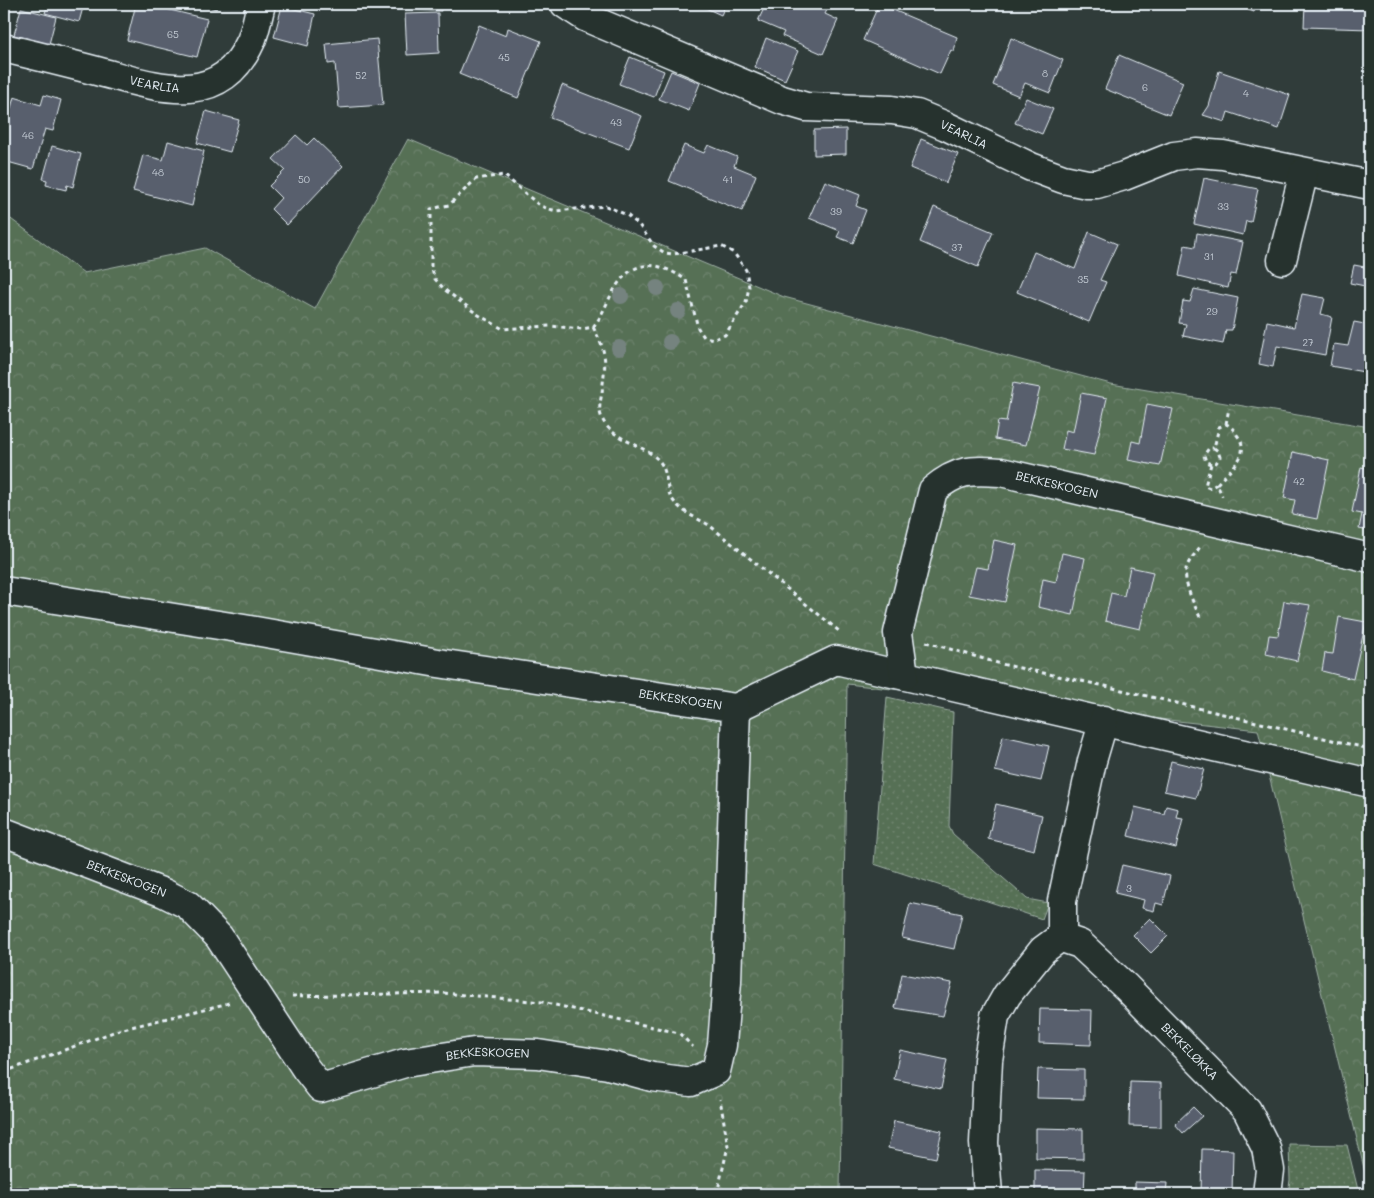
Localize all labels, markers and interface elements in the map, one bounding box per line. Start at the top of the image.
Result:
house number: 65 [167,27,179,41]
house number: 45 [498,50,510,64]
house number: 8 [1042,66,1048,80]
house number: 52 [355,68,367,82]
street label: VEARLIA [128,71,180,95]
house number: 6 [1142,80,1148,94]
house number: 4 [1243,86,1249,100]
house number: 43 [610,115,622,129]
street label: VEARLIA [938,116,990,152]
house number: 46 [22,128,34,142]
house number: 48 [152,165,164,179]
house number: 50 [298,172,310,186]
house number: 41 [723,172,733,186]
house number: 33 [1217,199,1229,213]
house number: 39 [830,204,842,218]
house number: 37 [951,240,963,254]
house number: 31 [1204,249,1214,263]
house number: 35 [1077,272,1089,286]
house number: 29 [1206,304,1218,318]
house number: 27 [1302,335,1314,349]
street label: BEKKESKOGEN [1014,467,1100,501]
house number: 42 [1293,474,1305,488]
street label: BEKKESKOGEN [638,684,723,713]
street label: BEKKESKOGEN [85,855,169,900]
house number: 3 [1126,881,1132,895]
street label: BEKKELØKKA [1158,1019,1222,1083]
street label: BEKKESKOGEN [444,1043,530,1063]

